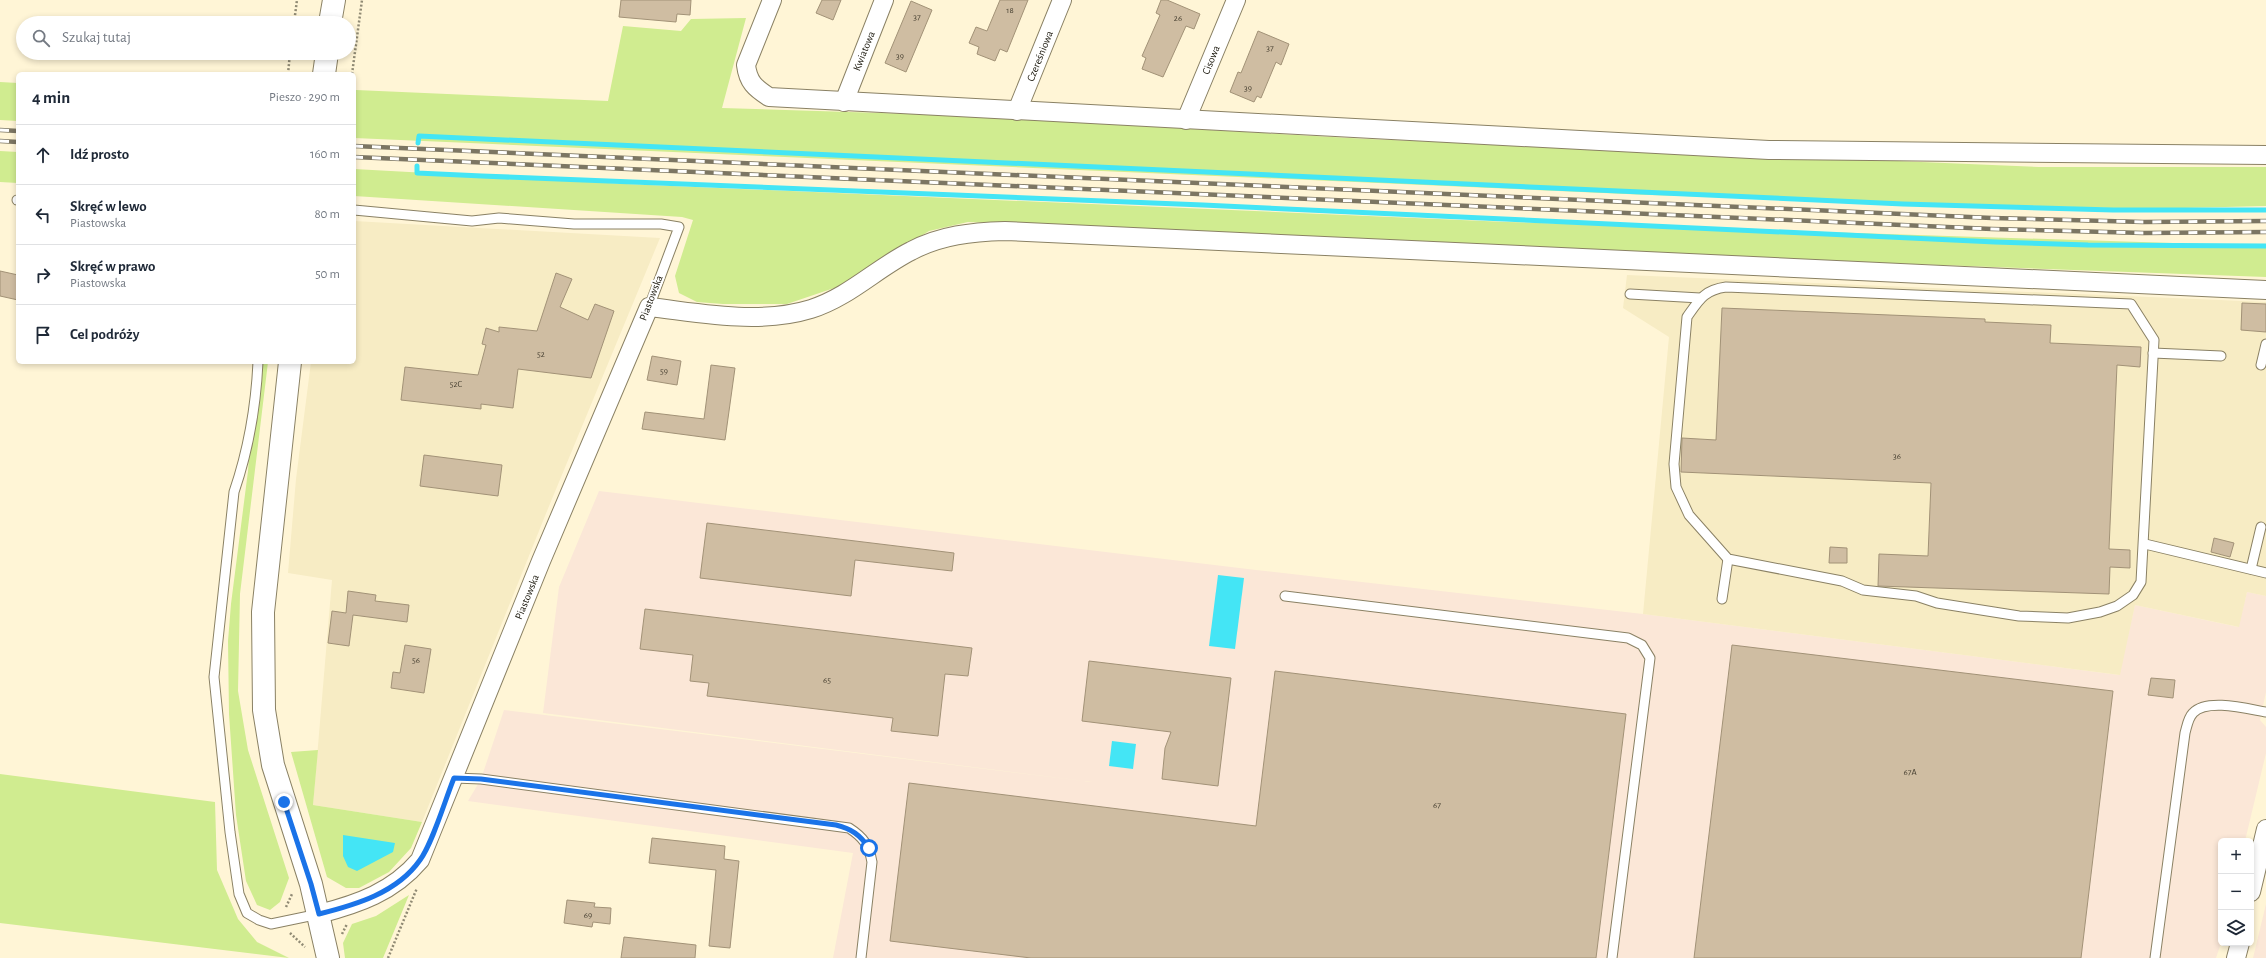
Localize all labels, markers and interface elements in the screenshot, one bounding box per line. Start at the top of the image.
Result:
house number: 18 [1006,6,1014,15]
house number: 37 [913,13,921,22]
house number: 26 [1174,14,1182,23]
search box [16,16,356,60]
icon: search [30,27,52,49]
street label: Czereśniowa [1025,29,1055,83]
text: Szukaj tutaj [62,30,131,45]
street label: Kwiatowa [851,30,877,72]
street label: Cisowa [1200,44,1222,76]
house number: 37 [1266,44,1274,53]
house number: 39 [896,52,904,61]
house number: 39 [1244,84,1252,93]
text: 4 min [32,89,70,106]
text: Pieszo · 290 m [269,91,340,104]
icon: ahead [32,144,54,166]
text: Idź prosto [70,147,129,162]
text: 160 m [310,148,340,161]
text: Skręć w lewo [70,199,147,214]
icon: left [32,204,54,226]
text: 80 m [314,208,340,221]
text: Piastowska [70,217,126,230]
text: Skręć w prawo [70,259,155,274]
icon: right [32,264,54,286]
text: 50 m [315,268,340,281]
street label: Piastowska [637,274,665,322]
text: Piastowska [70,277,126,290]
icon: arrive [32,324,54,346]
text: Cel podróży [70,327,139,342]
house number: 52 [537,350,545,359]
house number: 59 [660,367,668,376]
house number: 52C [450,380,463,389]
house number: 36 [1893,452,1901,461]
street label: Piastowska [513,573,541,621]
house number: 56 [412,656,420,665]
house number: 65 [823,676,831,685]
house number: 67A [1903,768,1917,777]
route end [275,793,293,811]
house number: 67 [1433,801,1441,810]
map controls [2218,838,2254,946]
button: + [2218,838,2254,874]
route start [860,839,878,857]
button: − [2218,874,2254,910]
button: layers [2218,910,2254,946]
house number: 69 [584,911,592,920]

